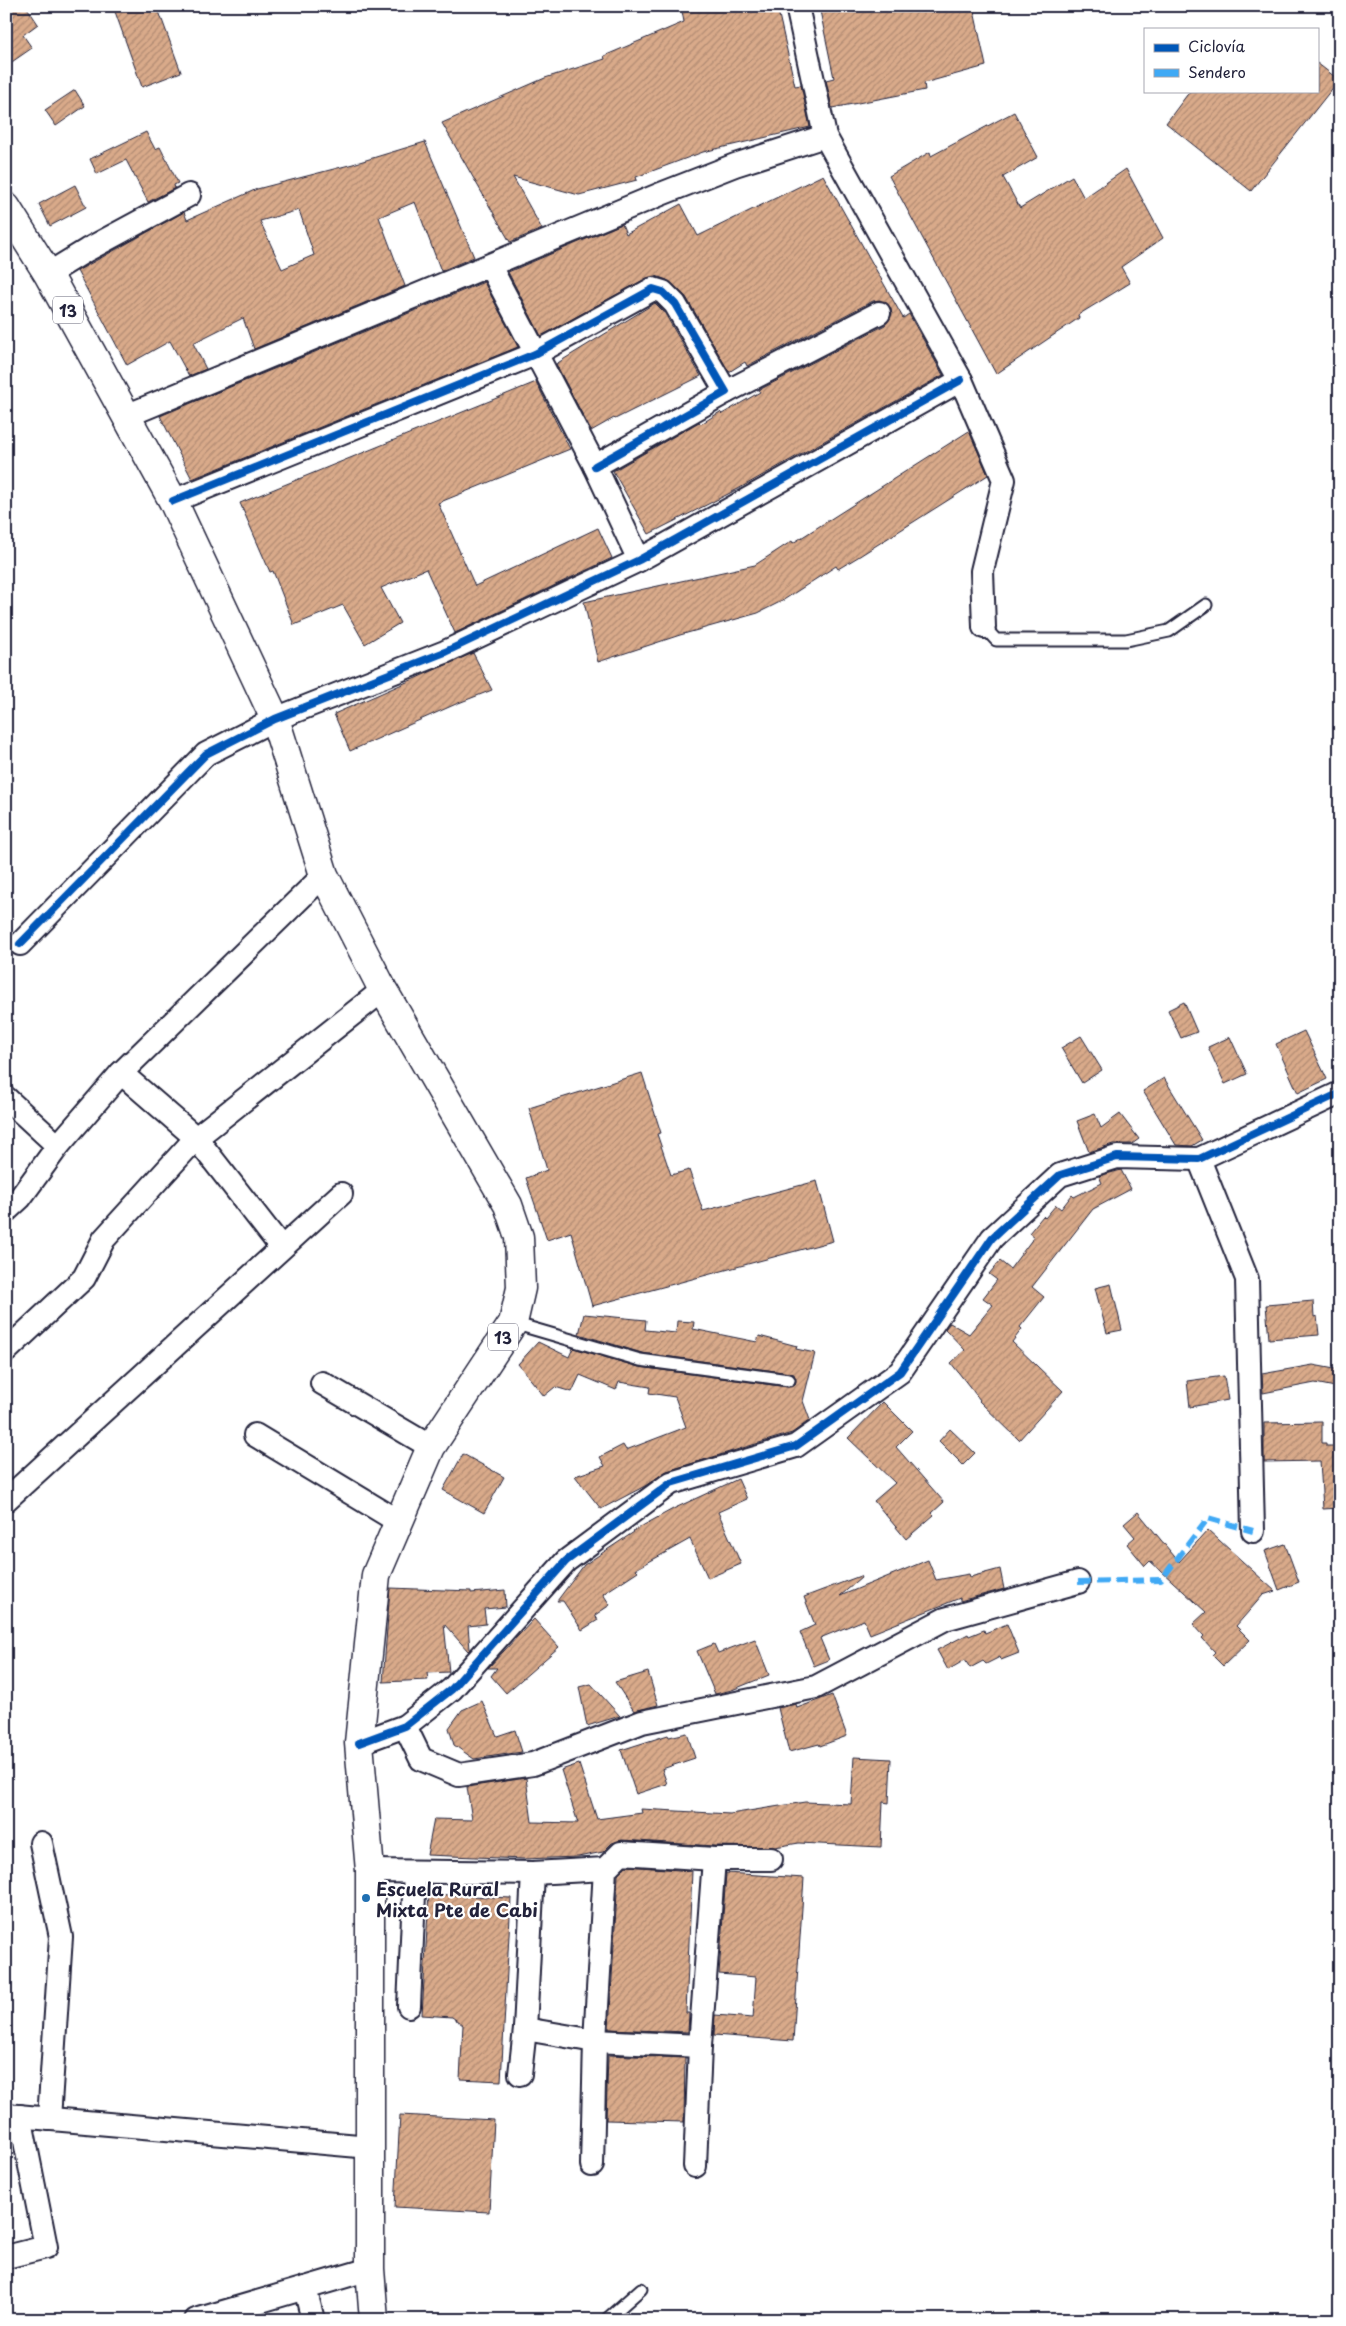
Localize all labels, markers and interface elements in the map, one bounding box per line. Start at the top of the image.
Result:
legend [1144,28,1318,92]
text: Ciclovía [1188,34,1246,57]
text: Sendero [1188,60,1246,83]
road number: 13 [53,296,83,324]
road number: 13 [488,1324,518,1350]
place label: Escuela Rural Mixta Pte de Cabi [376,1875,538,1923]
marker: Escuela Rural Mixta Pte de Cabi [360,1892,372,1904]

